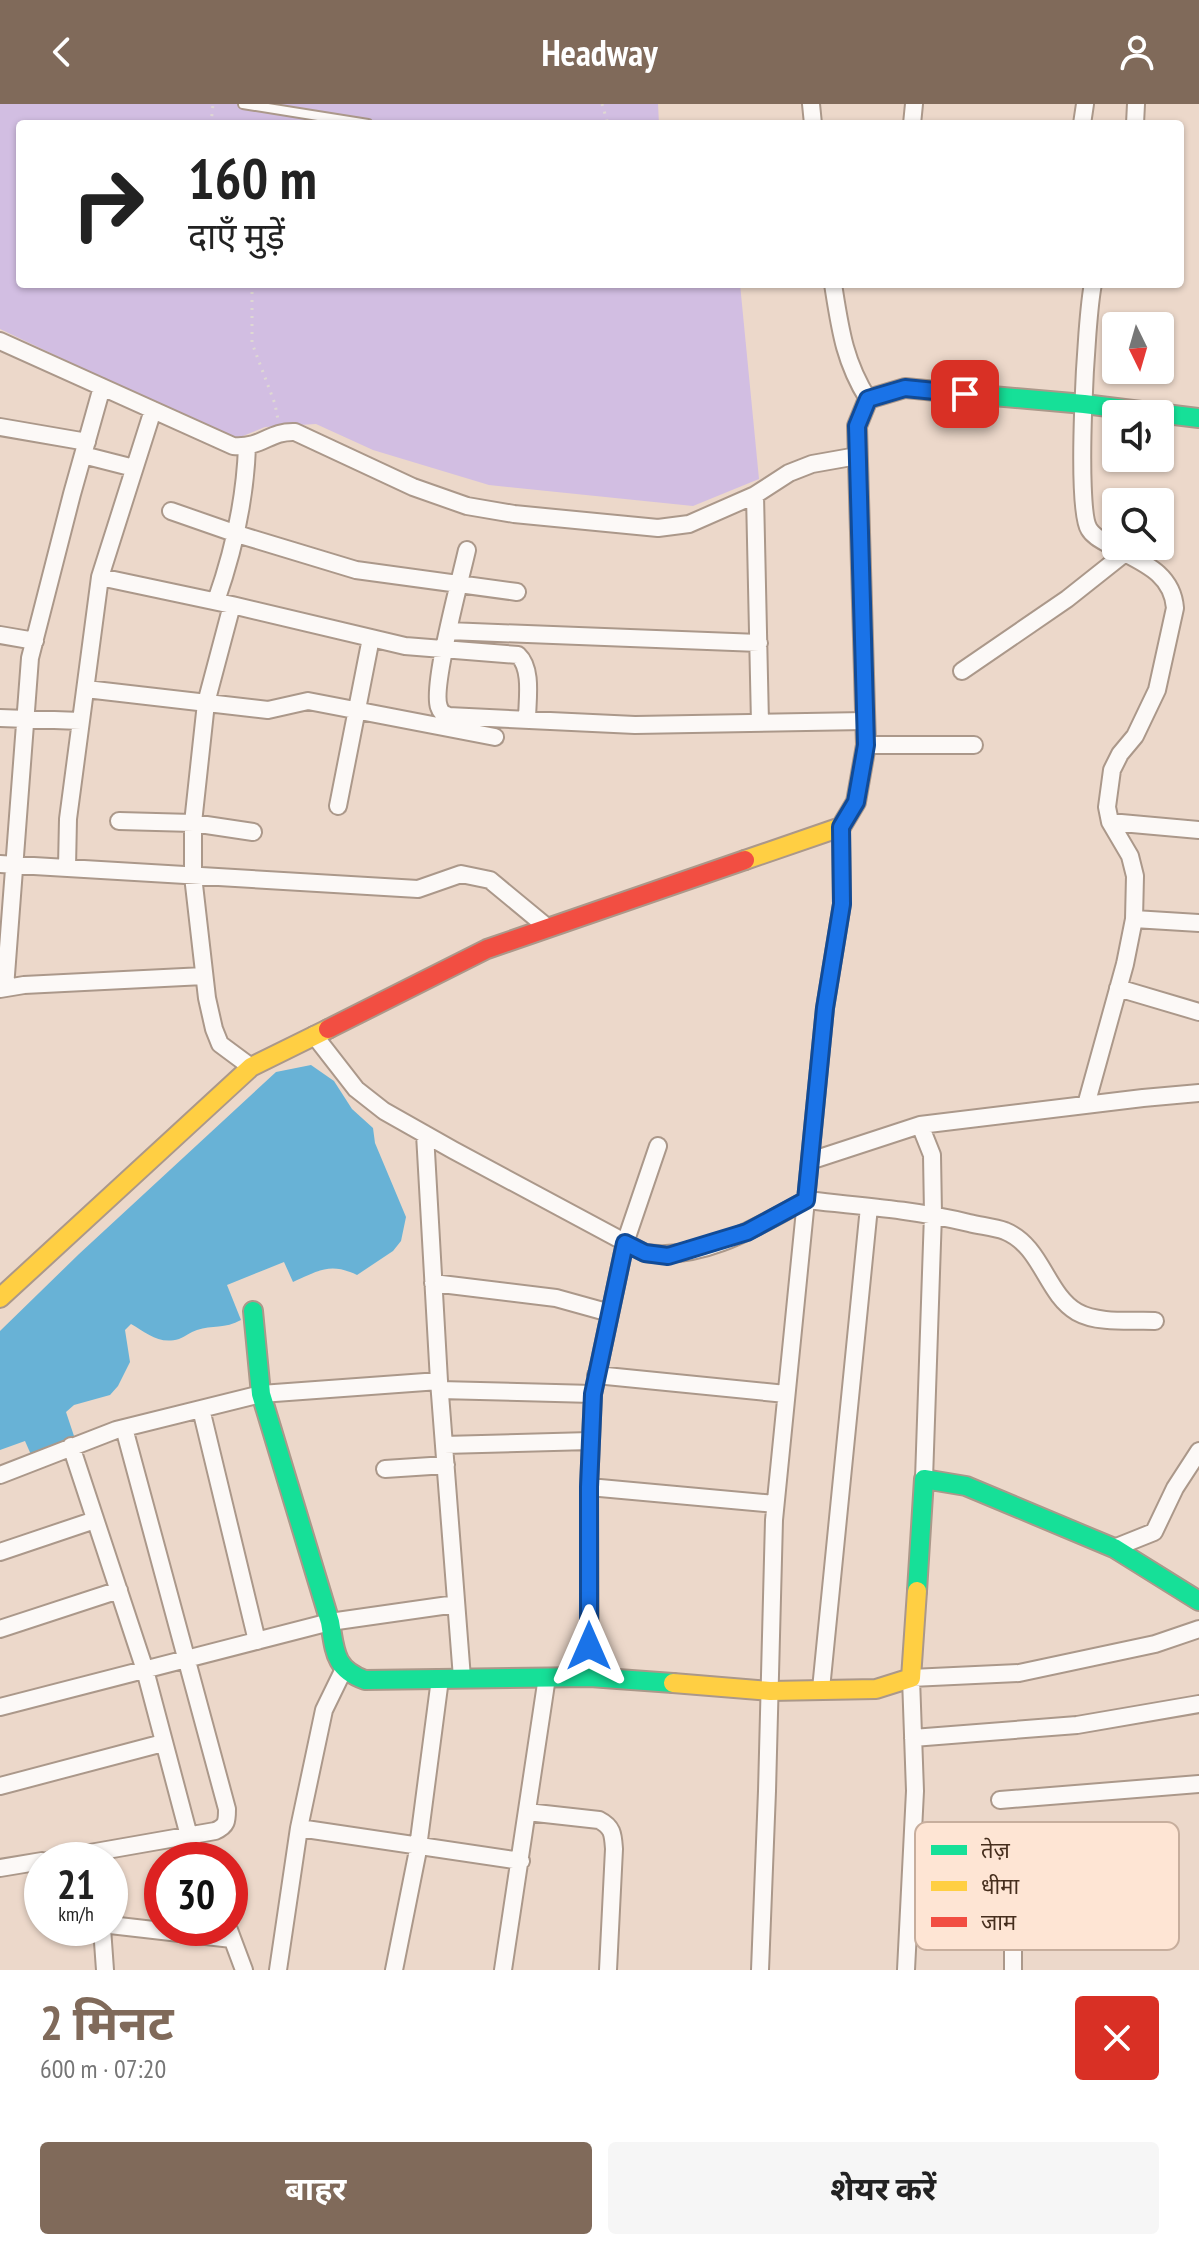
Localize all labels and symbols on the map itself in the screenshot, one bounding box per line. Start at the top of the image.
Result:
north arrow [1102,312,1174,384]
pin [931,360,999,428]
position arrow [547,1604,631,1688]
legend [915,1822,1179,1950]
text: तेज़ [981,1836,1011,1864]
speed limit sign: 30 [144,1842,248,1946]
text: धीमा [981,1872,1019,1900]
text: जाम [981,1908,1017,1936]

